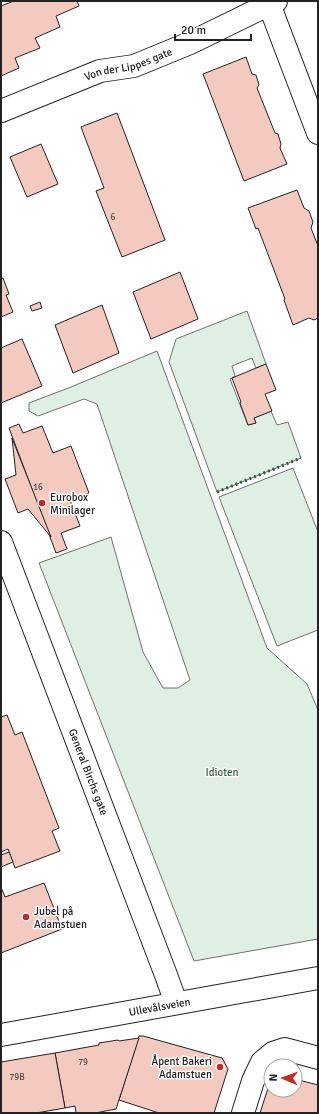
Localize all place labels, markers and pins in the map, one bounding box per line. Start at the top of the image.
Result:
place label: Eurobox Minilager [50,491,95,517]
marker: Eurobox Minilager [37,498,47,508]
place label: Jubel på Adamstuen [34,905,87,931]
marker: Jubel på Adamstuen [21,912,31,922]
place label: Åpent Bakeri Adamstuen [151,1054,212,1081]
marker: Åpent Bakeri Adamstuen [215,1062,225,1072]

